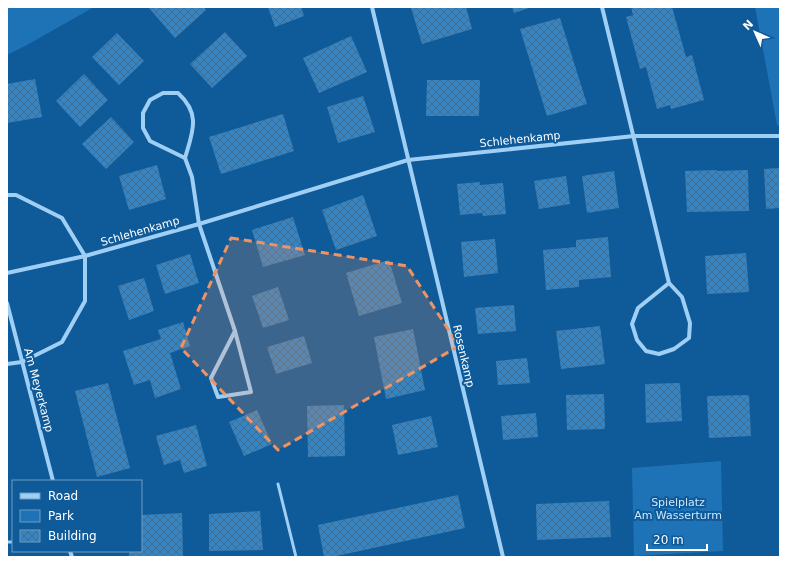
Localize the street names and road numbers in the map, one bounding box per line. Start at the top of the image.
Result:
street label: Schlehenkamp [479,129,561,150]
street label: Schlehenkamp [99,214,181,249]
street label: Rosenkamp [450,323,477,389]
street label: Am Meyerkamp [21,347,56,434]

